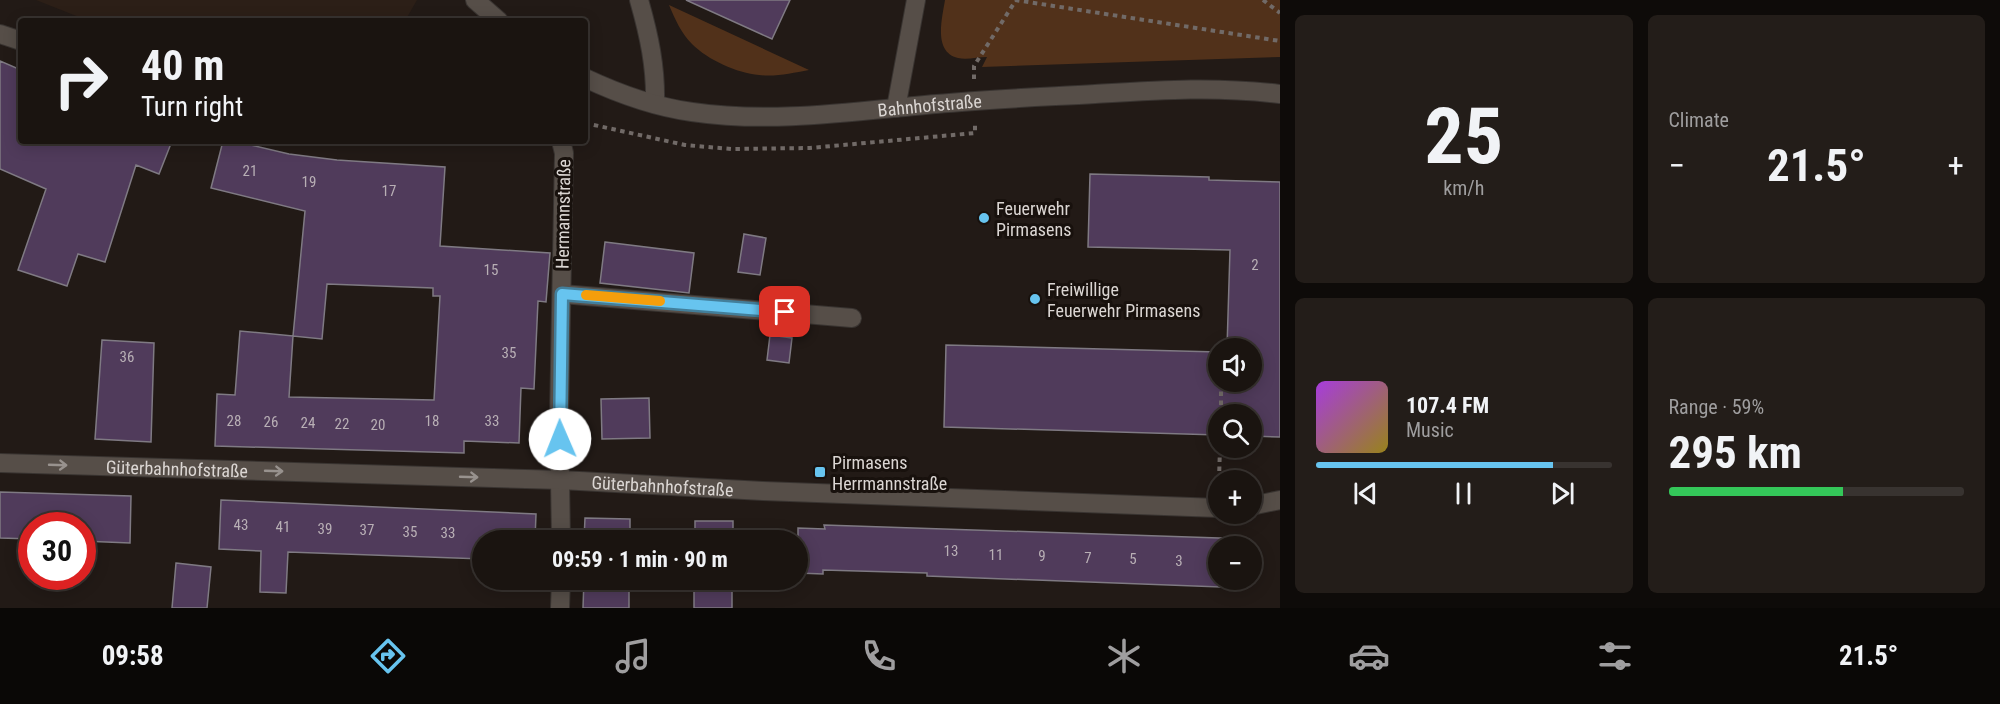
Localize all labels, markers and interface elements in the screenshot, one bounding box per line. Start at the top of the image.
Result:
text: 40 m [141,41,224,90]
icon: right [42,42,120,120]
street label: Bahnhofstraße [877,90,982,120]
text: Turn right [141,91,243,123]
text: 25 [1424,91,1503,182]
text: Climate [1669,108,1729,132]
text: 21.5° [1767,139,1866,192]
text: − [1669,146,1685,185]
text: + [1948,146,1964,185]
street label: Hermannstraße [552,159,574,269]
house number: 21 [243,162,257,180]
house number: 19 [302,173,316,191]
text: km/h [1443,176,1484,200]
house number: 17 [382,182,396,200]
place label: Feuerwehr Pirmasens [996,198,1071,240]
marker: Feuerwehr Pirmasens [977,211,991,225]
house number: 2 [1251,256,1259,274]
house number: 15 [484,261,498,279]
place label: Freiwillige Feuerwehr Pirmasens [1047,279,1200,321]
pin [759,286,810,337]
marker: Freiwillige Feuerwehr Pirmasens [1028,292,1042,306]
icon: arrive [768,295,801,328]
map controls [1208,338,1262,590]
button: sound [1208,338,1262,392]
house number: 35 [502,344,516,362]
house number: 36 [120,348,134,366]
text: 107.4 FM [1406,393,1489,418]
text: Range · 59% [1669,395,1764,419]
button: search [1208,404,1262,458]
position arrow [528,407,592,471]
house number: 28 [227,412,241,430]
house number: 18 [425,412,439,430]
house number: 33 [485,412,499,430]
house number: 26 [264,413,278,431]
house number: 24 [301,414,315,432]
house number: 22 [335,415,349,433]
house number: 20 [371,416,385,434]
text: Music [1406,418,1454,442]
text: 295 km [1669,426,1802,479]
place label: Pirmasens Herrmannstraße [832,452,947,494]
street label: Güterbahnhofstraße [106,456,248,481]
one-way arrow [48,459,68,470]
marker: Pirmasens Herrmannstraße [813,465,827,479]
one-way arrow [264,466,284,477]
button: + [1208,470,1262,524]
street label: Güterbahnhofstraße [591,471,734,500]
one-way arrow [459,472,479,483]
icon: previous [1349,477,1382,510]
icon: pause [1447,477,1480,510]
icon: next [1546,477,1579,510]
speed limit sign: 30 [18,512,96,590]
house number: 43 [234,516,248,534]
house number: 41 [276,518,290,536]
house number: 39 [318,520,332,538]
house number: 37 [360,521,374,539]
house number: 35 [403,523,417,541]
house number: 33 [441,524,455,542]
button: − [1208,536,1262,590]
house number: 13 [944,542,958,560]
house number: 11 [989,546,1003,564]
text: 09:59 · 1 min · 90 m [552,547,728,572]
house number: 9 [1038,547,1046,565]
house number: 7 [1084,549,1092,567]
house number: 5 [1129,550,1137,568]
house number: 3 [1175,552,1183,570]
icon: directions [367,635,409,677]
icon: music [612,635,654,677]
icon: phone [858,635,900,677]
icon: climate [1103,635,1145,677]
icon: car [1348,635,1390,677]
icon: filters [1594,635,1636,677]
text: 09:58 [102,640,164,672]
text: 21.5° [1839,640,1898,672]

